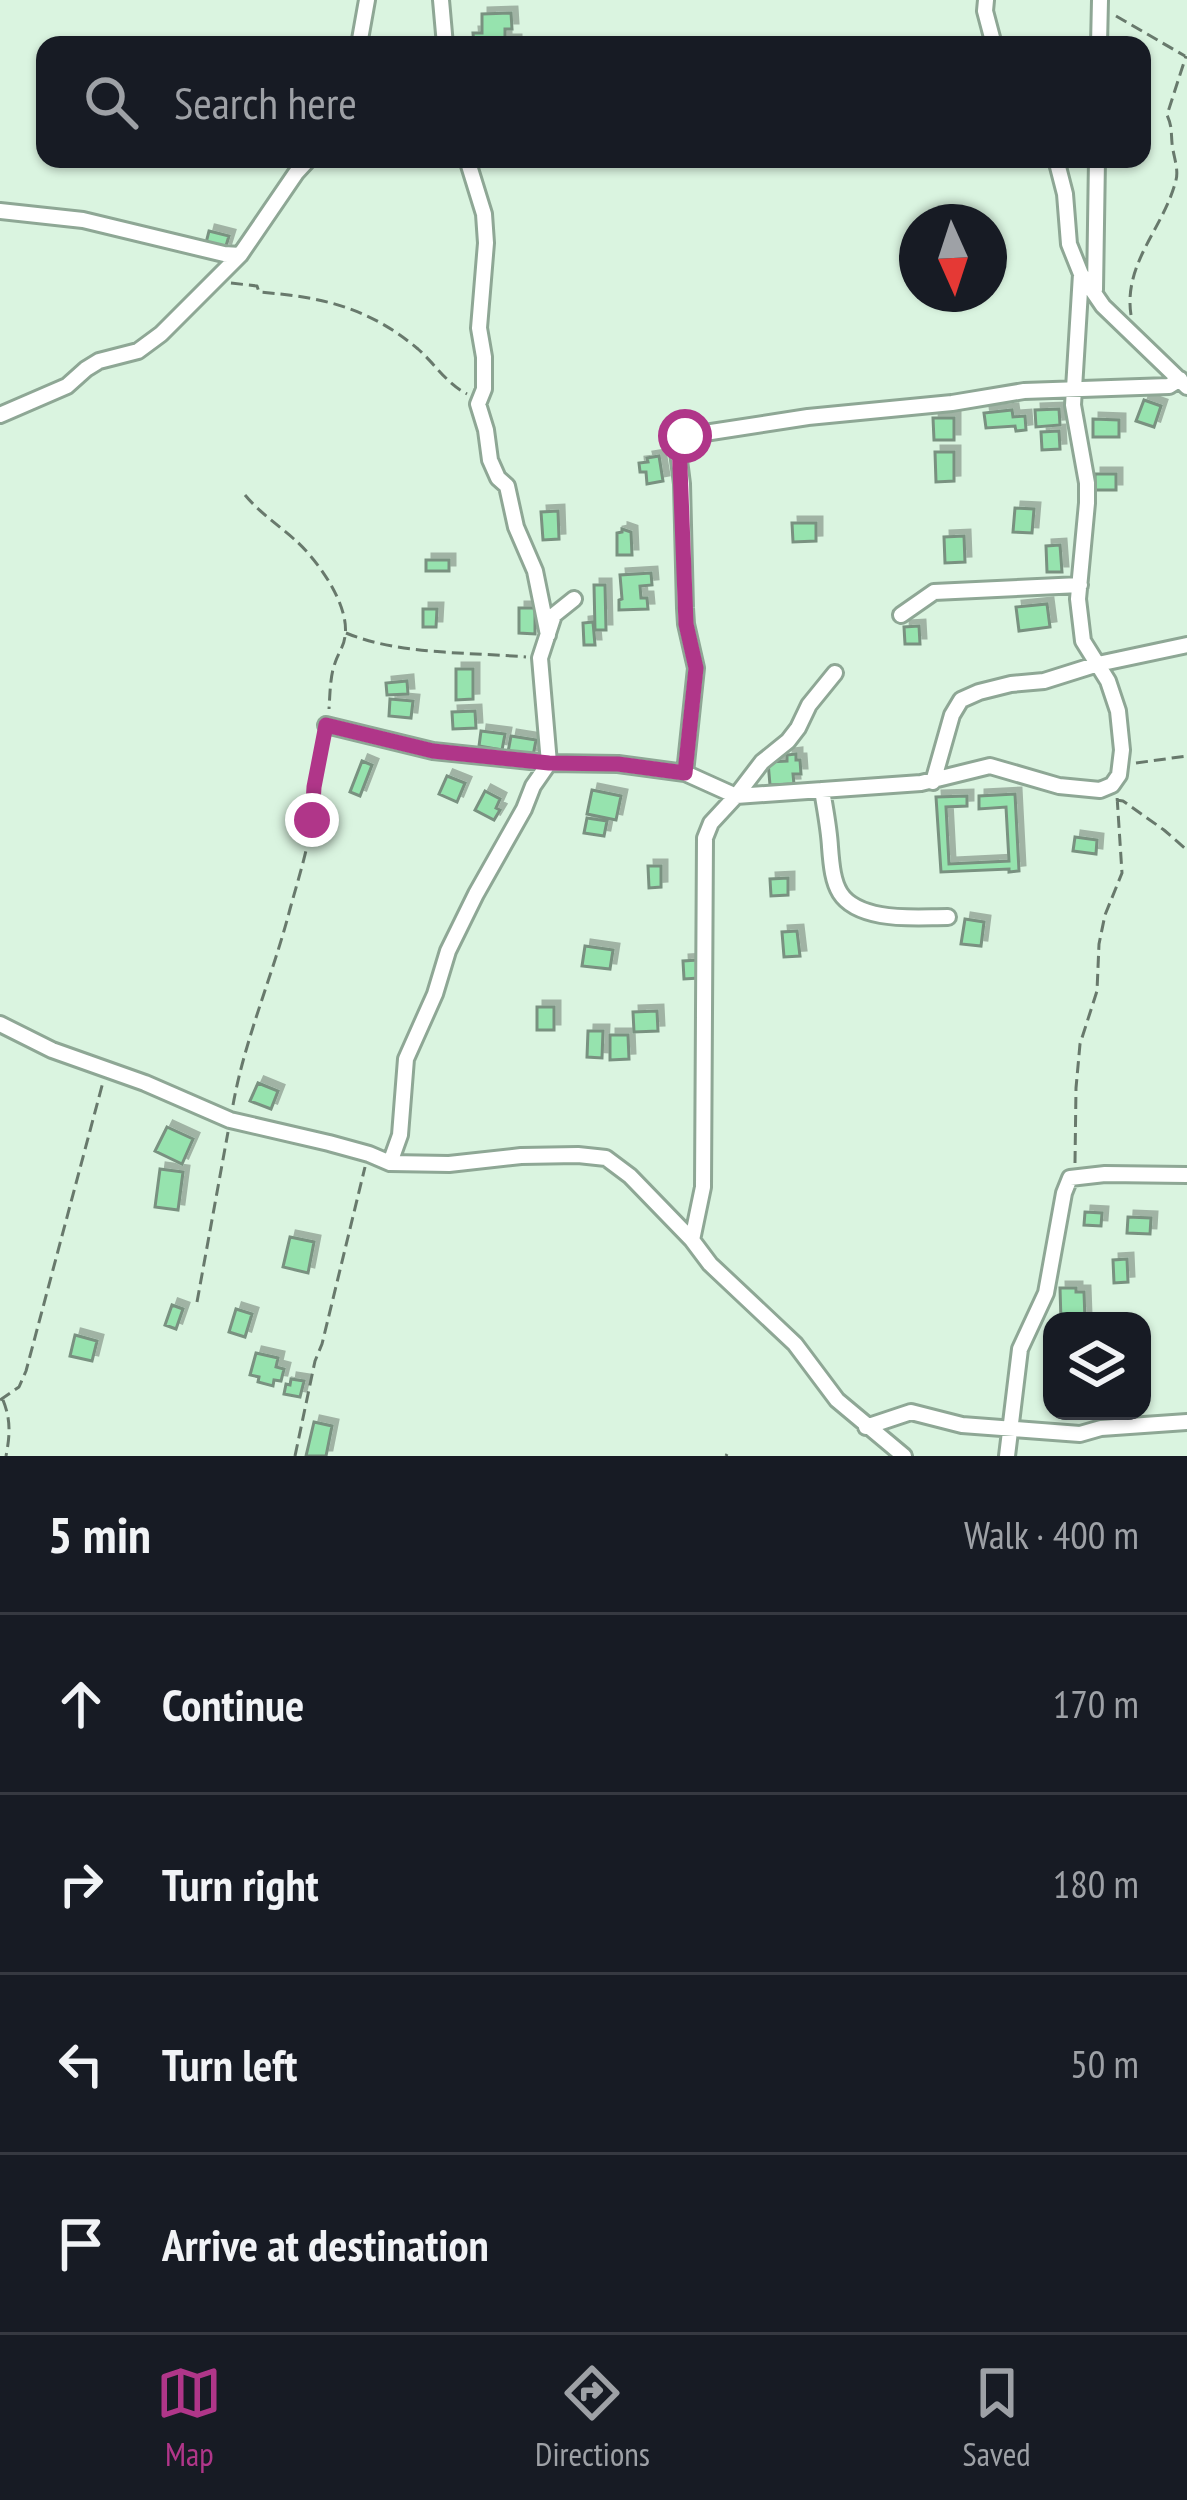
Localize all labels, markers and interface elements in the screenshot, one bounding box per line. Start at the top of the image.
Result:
search box [36,36,1151,168]
icon: search [78,69,144,135]
text: Search here [174,73,357,131]
north arrow [899,204,1007,312]
route start [658,409,712,463]
route end [285,793,339,847]
map controls [1043,1312,1151,1420]
button: layers [1043,1312,1151,1420]
text: 5 min [48,1501,151,1567]
text: Walk · 400 m [964,1509,1139,1560]
icon: ahead [48,1671,114,1737]
text: Continue [162,1675,304,1733]
text: 170 m [1053,1678,1139,1729]
icon: right [48,1851,114,1917]
text: Turn right [162,1855,319,1913]
text: 180 m [1053,1858,1139,1909]
icon: left [48,2031,114,2097]
text: Turn left [162,2035,297,2093]
text: 50 m [1070,2038,1139,2089]
icon: arrive [48,2211,114,2277]
text: Arrive at destination [162,2215,489,2273]
tab: Map [156,2360,222,2475]
tab: Directions [535,2360,650,2475]
tab: Saved [963,2360,1031,2475]

